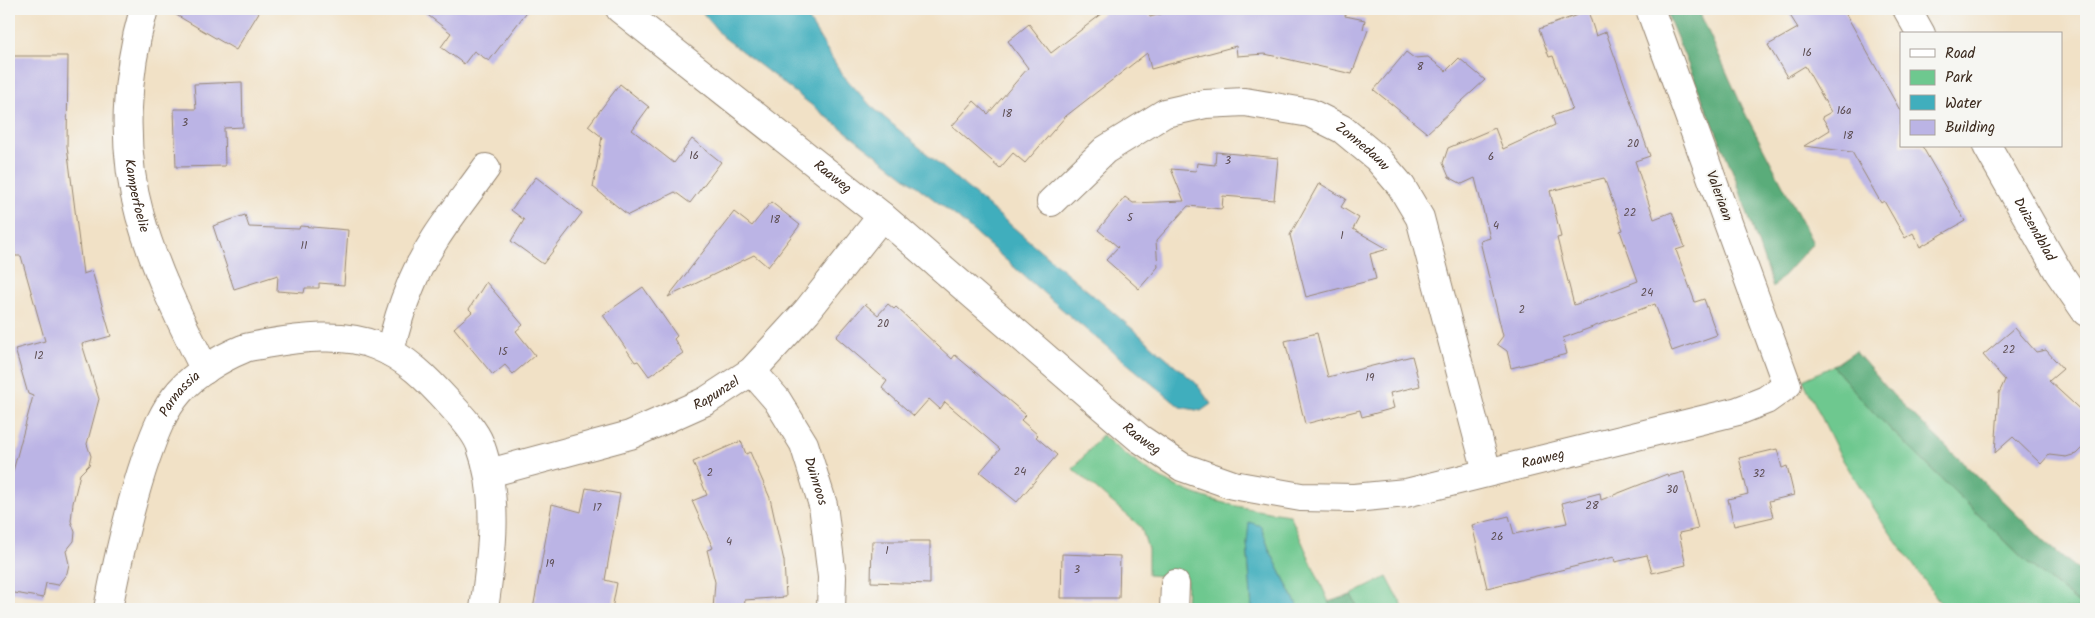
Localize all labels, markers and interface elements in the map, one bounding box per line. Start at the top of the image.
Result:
legend [1900,32,2062,148]
text: Road [1945,42,1976,66]
house number: 16 [1802,44,1812,62]
house number: 8 [1417,58,1424,76]
text: Park [1945,66,1973,90]
text: Water [1945,92,1982,116]
house number: 16a [1837,102,1851,120]
house number: 18 [1002,105,1012,123]
house number: 3 [182,114,188,132]
street label: Zonnedauw [1332,116,1395,176]
text: Building [1945,116,1995,140]
house number: 18 [1843,127,1853,145]
house number: 20 [1627,135,1639,153]
house number: 16 [689,147,699,165]
house number: 6 [1488,148,1494,166]
house number: 3 [1225,152,1231,170]
street label: Raaweg [809,155,857,199]
street label: Kamperfoelie [118,158,155,236]
street label: Valeriaan [1700,168,1738,224]
street label: Duizendblad [2007,193,2062,266]
house number: 22 [1624,204,1636,222]
house number: 5 [1127,209,1134,227]
house number: 18 [770,211,780,229]
house number: 4 [1493,217,1499,235]
house number: 1 [1340,227,1344,245]
house number: 11 [301,237,307,255]
house number: 24 [1641,284,1653,302]
house number: 2 [1519,301,1525,319]
house number: 20 [877,315,889,333]
house number: 22 [2003,341,2015,359]
house number: 15 [498,343,509,361]
house number: 12 [34,347,44,365]
street label: Parnassia [154,366,205,421]
house number: 19 [1366,369,1375,387]
street label: Rapunzel [690,370,745,416]
street label: Raaweg [1117,417,1165,461]
street label: Raaweg [1519,443,1567,475]
street label: Duinroos [798,454,834,508]
house number: 24 [1014,463,1026,481]
house number: 2 [707,464,713,482]
house number: 32 [1753,465,1765,483]
house number: 30 [1666,481,1678,499]
house number: 28 [1585,497,1599,515]
house number: 17 [593,499,602,517]
house number: 26 [1491,528,1503,546]
house number: 4 [726,533,732,551]
house number: 1 [885,542,889,560]
house number: 19 [546,555,555,573]
house number: 3 [1074,561,1080,579]

